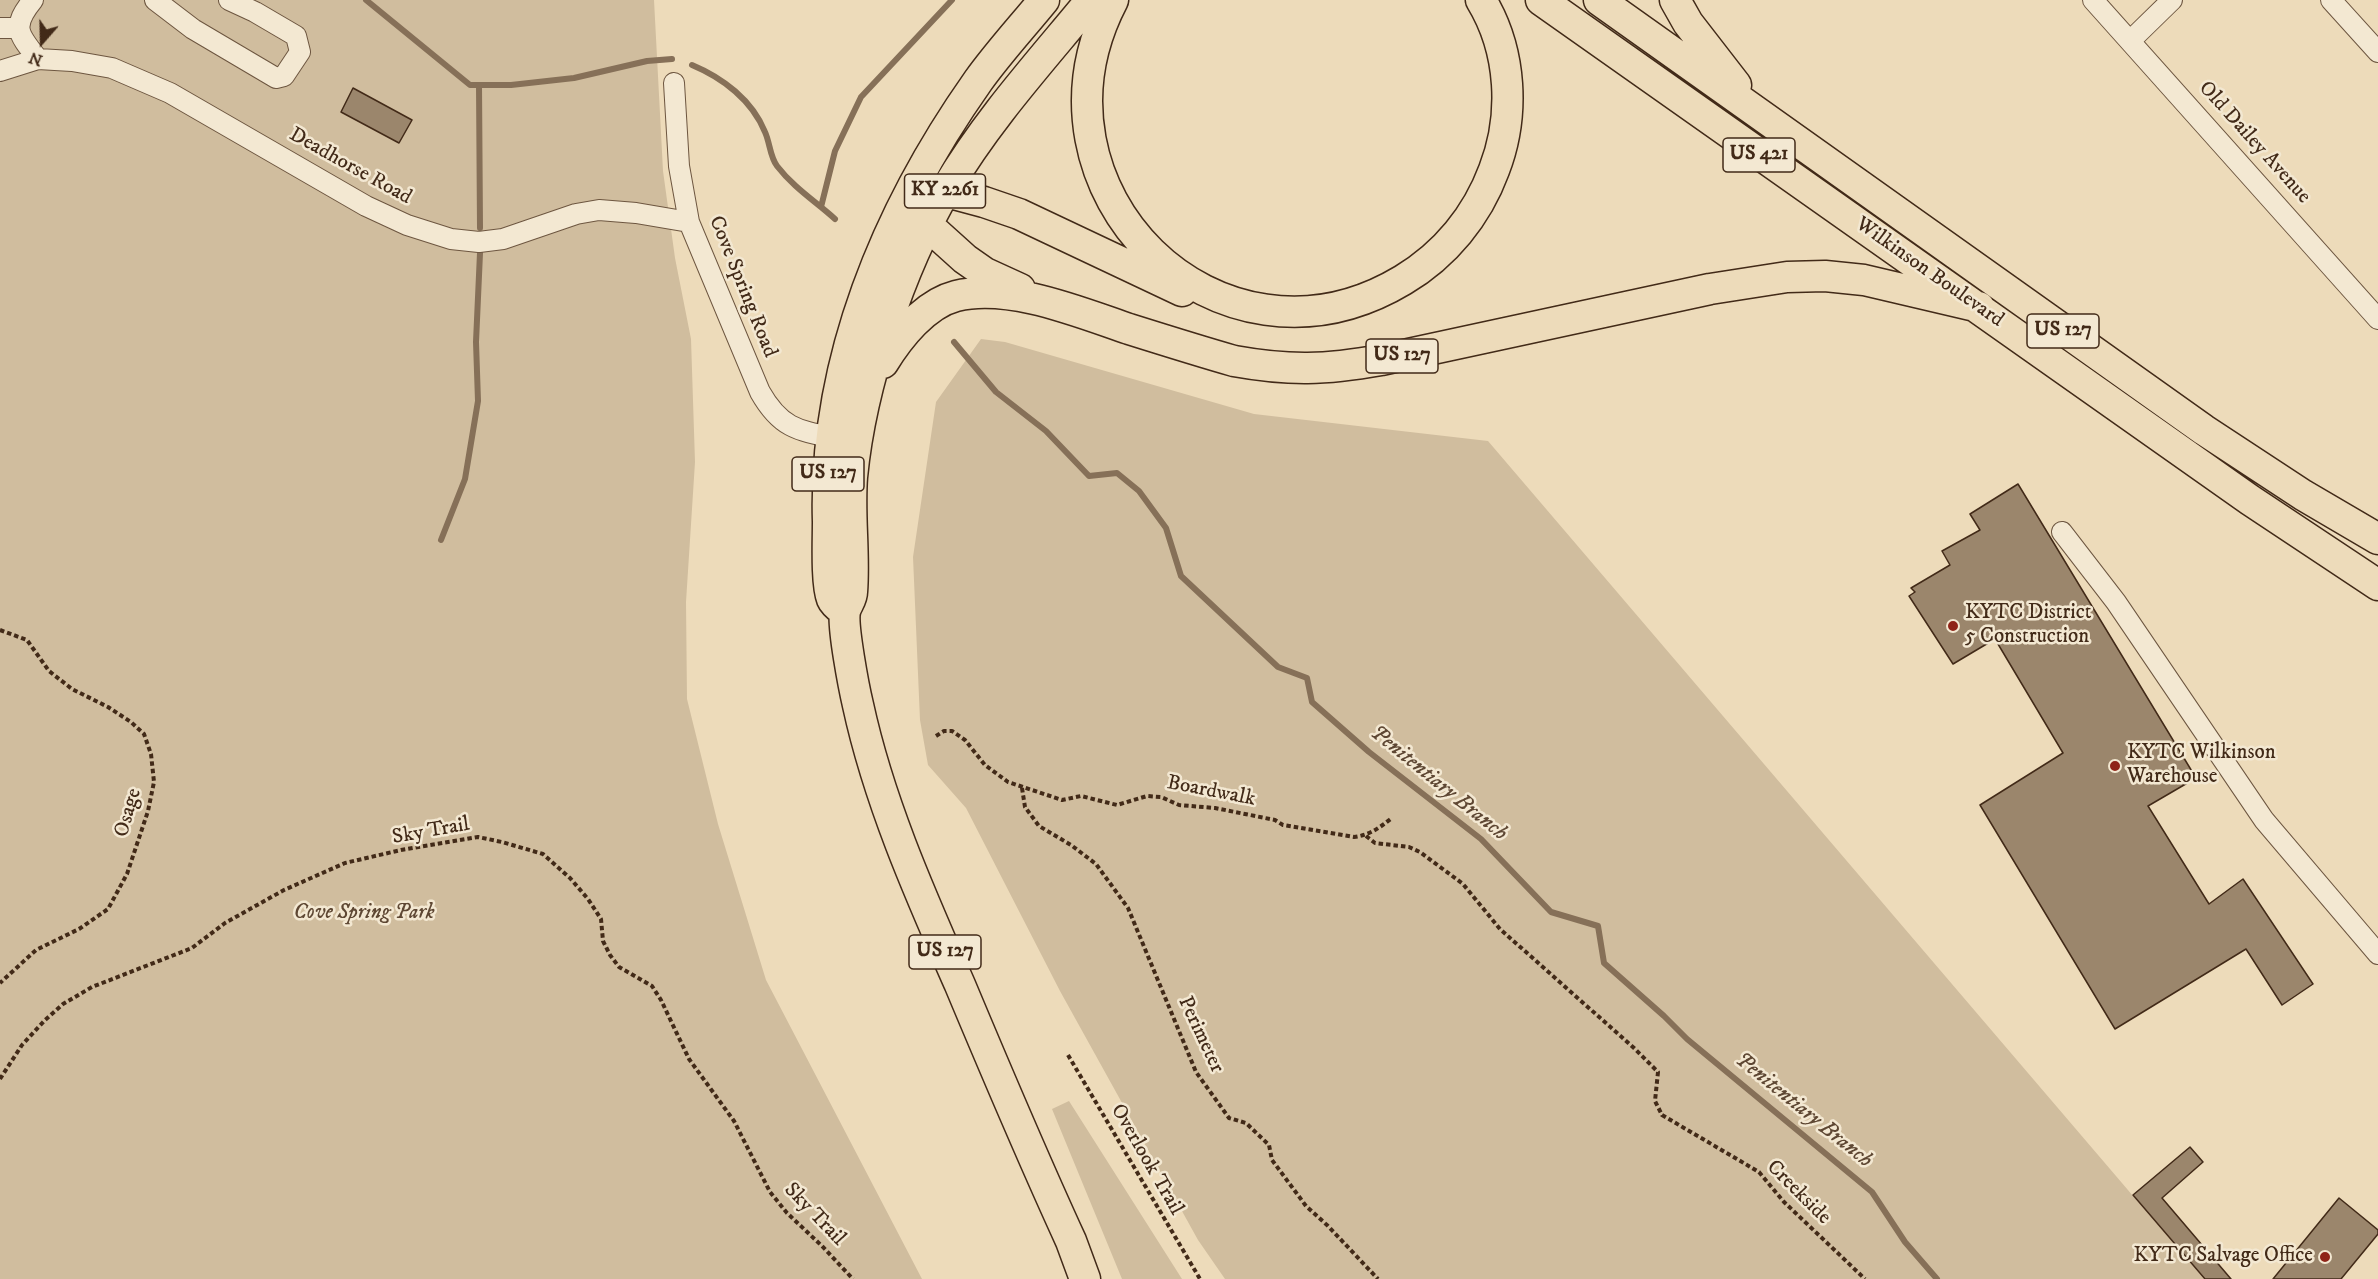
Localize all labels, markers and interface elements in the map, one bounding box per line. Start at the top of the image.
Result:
north arrow [12,12,72,72]
text: N [26,47,45,71]
street label: Old Dailey Avenue [2192,77,2316,209]
street label: Deadhorse Road [284,123,416,211]
road number: US 421 [1723,138,1795,172]
road number: KY 2261 [904,174,986,208]
street label: Wilkinson Boulevard [1850,212,2008,334]
street label: Cove Spring Road [702,213,782,361]
road number: US 127 [2027,314,2099,348]
road number: US 127 [1366,339,1438,373]
road number: US 127 [792,457,864,491]
place label: KYTC District 5 Construction [1965,601,2092,651]
marker: KYTC District 5 Construction [1946,619,1960,633]
water label: Penitentiary Branch [1364,721,1512,847]
place label: KYTC Wilkinson Warehouse [2127,741,2276,791]
marker: KYTC Wilkinson Warehouse [2108,759,2122,773]
street label: Boardwalk [1165,771,1257,813]
street label: Osage [110,786,148,840]
street label: Sky Trail [390,813,472,851]
park label: Cove Spring Park [293,901,435,927]
road number: US 127 [909,935,981,969]
street label: Perimeter [1171,993,1229,1077]
water label: Penitentiary Branch [1729,1048,1877,1174]
street label: Overlook Trail [1104,1100,1188,1220]
street label: Creekside [1760,1155,1836,1231]
street label: Sky Trail [778,1178,850,1252]
place label: KYTC Salvage Office [2134,1244,2313,1270]
marker: KYTC Salvage Office [2318,1250,2332,1264]

